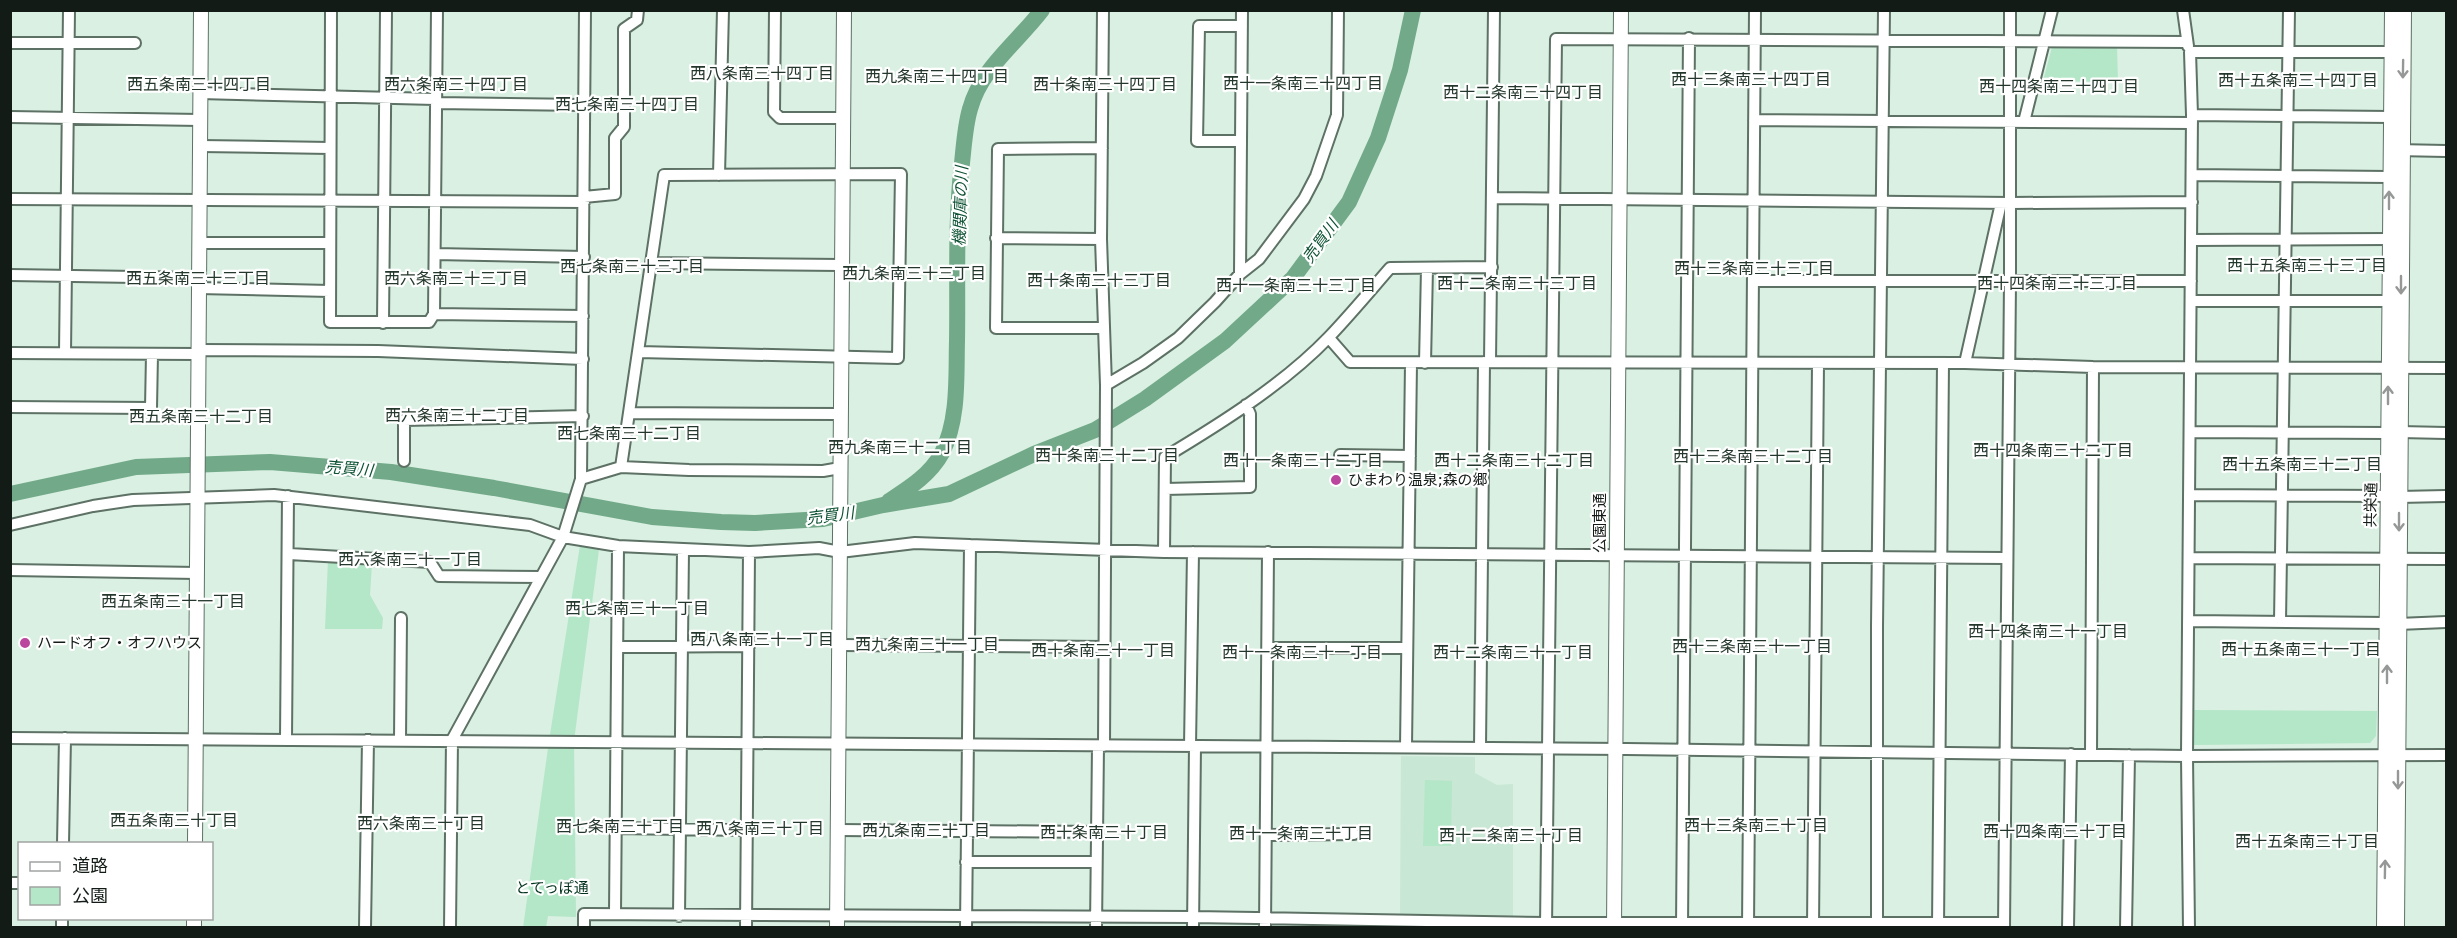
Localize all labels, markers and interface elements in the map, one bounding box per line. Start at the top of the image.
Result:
one-way arrow [2397,58,2409,78]
district label: 西八条南三十四丁目 [690,63,834,83]
district label: 西九条南三十四丁目 [865,66,1009,86]
district label: 西十三条南三十四丁目 [1671,69,1831,89]
district label: 西十五条南三十四丁目 [2218,70,2378,90]
district label: 西十一条南三十四丁目 [1223,73,1383,93]
district label: 西五条南三十四丁目 [127,74,271,94]
district label: 西六条南三十四丁目 [384,74,528,94]
district label: 西十条南三十四丁目 [1033,74,1177,94]
district label: 西十四条南三十四丁目 [1979,76,2139,96]
district label: 西十二条南三十四丁目 [1443,82,1603,102]
district label: 西七条南三十四丁目 [555,94,699,114]
water label: 機関庫の川 [949,164,971,246]
one-way arrow [2383,191,2395,211]
water label: 売買川 [1298,214,1343,266]
district label: 西十五条南三十三丁目 [2227,255,2387,275]
district label: 西七条南三十三丁目 [560,256,704,276]
district label: 西十三条南三十三丁目 [1674,258,1834,278]
district label: 西九条南三十三丁目 [842,263,986,283]
district label: 西五条南三十三丁目 [126,268,270,288]
district label: 西六条南三十三丁目 [384,268,528,288]
district label: 西十条南三十三丁目 [1027,270,1171,290]
district label: 西十二条南三十三丁目 [1437,273,1597,293]
district label: 西十四条南三十三丁目 [1977,273,2137,293]
one-way arrow [2395,274,2407,294]
district label: 西十一条南三十三丁目 [1216,275,1376,295]
one-way arrow [2382,386,2394,406]
district label: 西六条南三十二丁目 [385,405,529,425]
district label: 西五条南三十二丁目 [129,406,273,426]
district label: 西七条南三十二丁目 [557,423,701,443]
district label: 西九条南三十二丁目 [828,437,972,457]
district label: 西十四条南三十二丁目 [1973,440,2133,460]
district label: 西十条南三十二丁目 [1035,445,1179,465]
district label: 西十三条南三十二丁目 [1673,446,1833,466]
district label: 西十一条南三十二丁目 [1223,450,1383,470]
district label: 西十二条南三十二丁目 [1434,450,1594,470]
district label: 西十五条南三十二丁目 [2222,454,2382,474]
water label: 売買川 [324,456,376,480]
place label: ひまわり温泉;森の郷 [1348,470,1488,488]
marker: ひまわり温泉;森の郷 [1329,473,1343,487]
street label: 共栄通 [2361,482,2379,528]
street label: 公園東通 [1590,493,1608,553]
water label: 売買川 [805,502,857,528]
one-way arrow [2393,511,2405,531]
district label: 西六条南三十一丁目 [338,549,482,569]
district label: 西五条南三十一丁目 [101,591,245,611]
district label: 西七条南三十一丁目 [565,598,709,618]
district label: 西十四条南三十一丁目 [1968,621,2128,641]
district label: 西八条南三十一丁目 [690,629,834,649]
place label: ハードオフ・オフハウス [37,633,202,651]
district label: 西九条南三十一丁目 [855,634,999,654]
marker: ハードオフ・オフハウス [18,636,32,650]
district label: 西十三条南三十一丁目 [1672,636,1832,656]
district label: 西十五条南三十一丁目 [2221,639,2381,659]
district label: 西十条南三十一丁目 [1031,640,1175,660]
district label: 西十一条南三十一丁目 [1222,642,1382,662]
district label: 西十二条南三十一丁目 [1433,642,1593,662]
one-way arrow [2381,665,2392,685]
one-way arrow [2392,769,2403,789]
district label: 西五条南三十丁目 [110,810,238,830]
district label: 西六条南三十丁目 [357,813,485,833]
district label: 西十三条南三十丁目 [1684,815,1828,835]
district label: 西七条南三十丁目 [556,816,684,836]
district label: 西八条南三十丁目 [696,818,824,838]
district label: 西九条南三十丁目 [862,820,990,840]
district label: 西十四条南三十丁目 [1983,821,2127,841]
district label: 西十条南三十丁目 [1040,822,1168,842]
district label: 西十一条南三十丁目 [1229,823,1373,843]
district label: 西十二条南三十丁目 [1439,825,1583,845]
district label: 西十五条南三十丁目 [2235,831,2379,851]
legend [18,842,213,920]
text: 道路 [72,854,108,876]
one-way arrow [2379,860,2391,880]
park label: とてっぽ通 [515,878,589,896]
text: 公園 [72,884,108,906]

